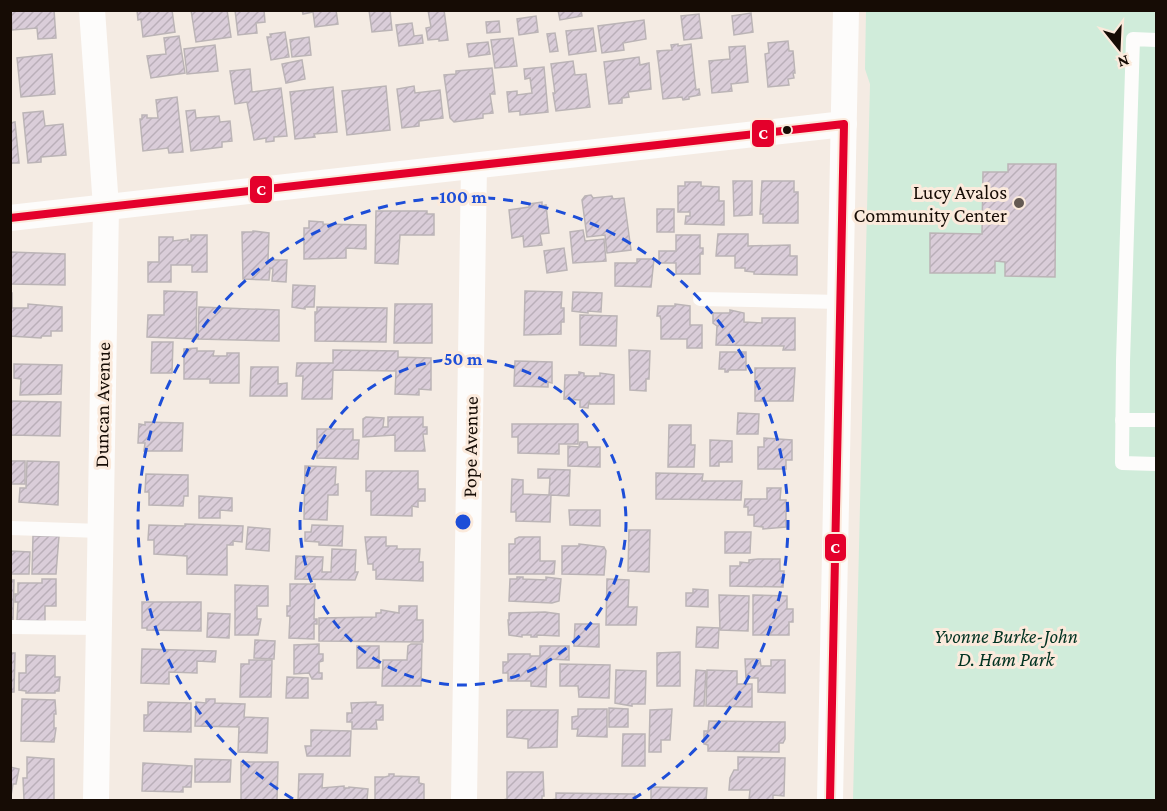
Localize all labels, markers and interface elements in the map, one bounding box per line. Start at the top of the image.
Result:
north arrow [1089,18,1149,78]
text: N [1116,52,1131,72]
line badge: C [751,119,775,148]
unlabelled marker [781,124,793,136]
text: C [758,125,768,142]
line badge: C [249,175,273,204]
text: C [256,181,266,198]
place label: Lucy Avalos Community Center [854,181,1007,227]
text: 100 m [439,187,487,207]
marker: Lucy Avalos Community Center [1012,196,1026,210]
street label: Duncan Avenue [90,342,114,468]
text: 50 m [444,349,483,369]
street label: Pope Avenue [458,396,483,498]
centre of rings [453,512,473,532]
line badge: C [824,533,847,562]
text: C [830,539,840,556]
park label: Yvonne Burke-John D. Ham Park [934,625,1078,670]

